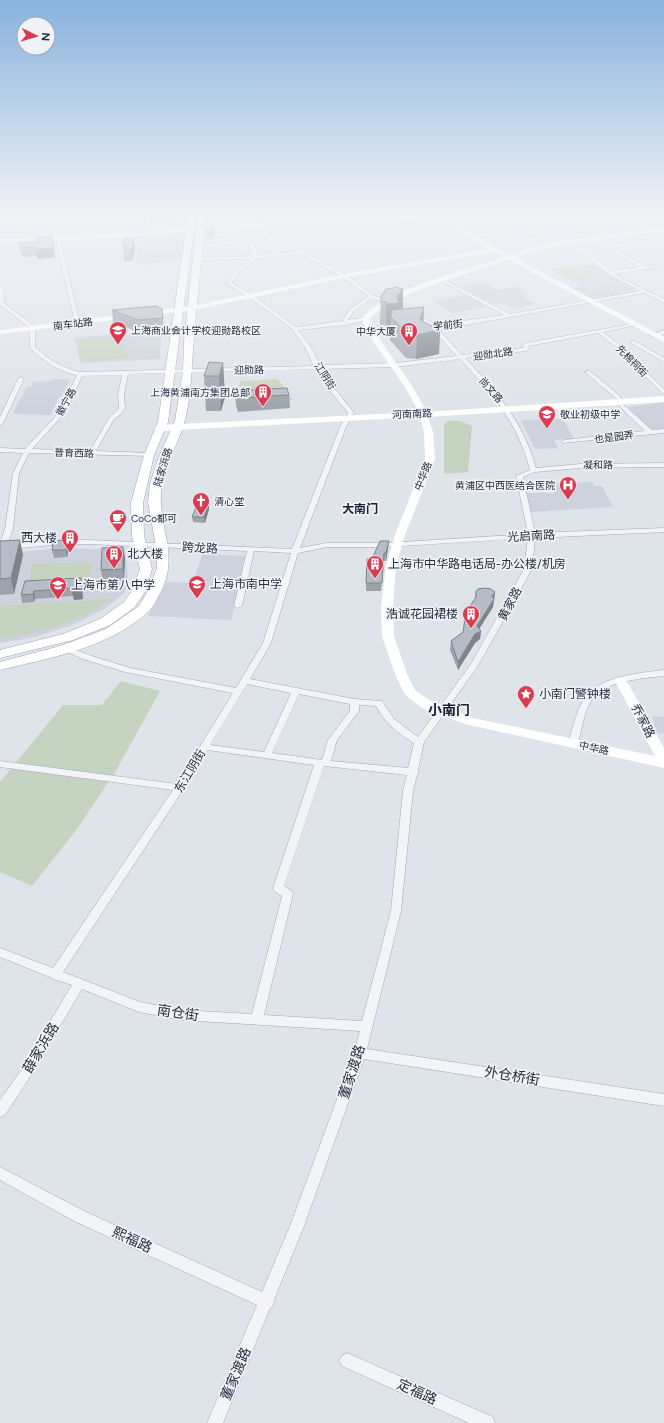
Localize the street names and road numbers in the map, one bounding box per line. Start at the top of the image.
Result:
street label: 南车站路 [52,315,94,333]
street label: 学前街 [432,317,464,333]
street label: 先棉祠街 [613,342,651,380]
street label: 迎勋北路 [472,345,514,363]
street label: 江阴街 [312,360,338,392]
street label: 迎勋路 [234,363,264,377]
street label: 尚文路 [476,374,506,406]
street label: 徽宁路 [53,386,79,418]
street label: 河南南路 [392,406,432,422]
street label: 也是园弄 [593,428,635,446]
street label: 普育西路 [54,446,94,460]
street label: 陆家浜路 [151,446,175,488]
street label: 凝和路 [583,458,613,472]
street label: 中华路 [411,460,435,492]
street label: 光启南路 [507,528,555,544]
street label: 跨龙路 [182,540,218,556]
street label: 黄家路 [495,585,525,623]
street label: 乔家路 [628,702,658,740]
street label: 中华路 [578,739,610,757]
street label: 东江阴街 [172,747,208,795]
street label: 南仓街 [156,1002,200,1024]
street label: 薛家浜路 [19,1020,63,1076]
street label: 董家渡路 [335,1043,369,1101]
street label: 外仓桥街 [483,1063,541,1089]
street label: 熙福路 [109,1223,155,1257]
street label: 董家渡路 [217,1345,255,1403]
street label: 定福路 [394,1376,440,1408]

